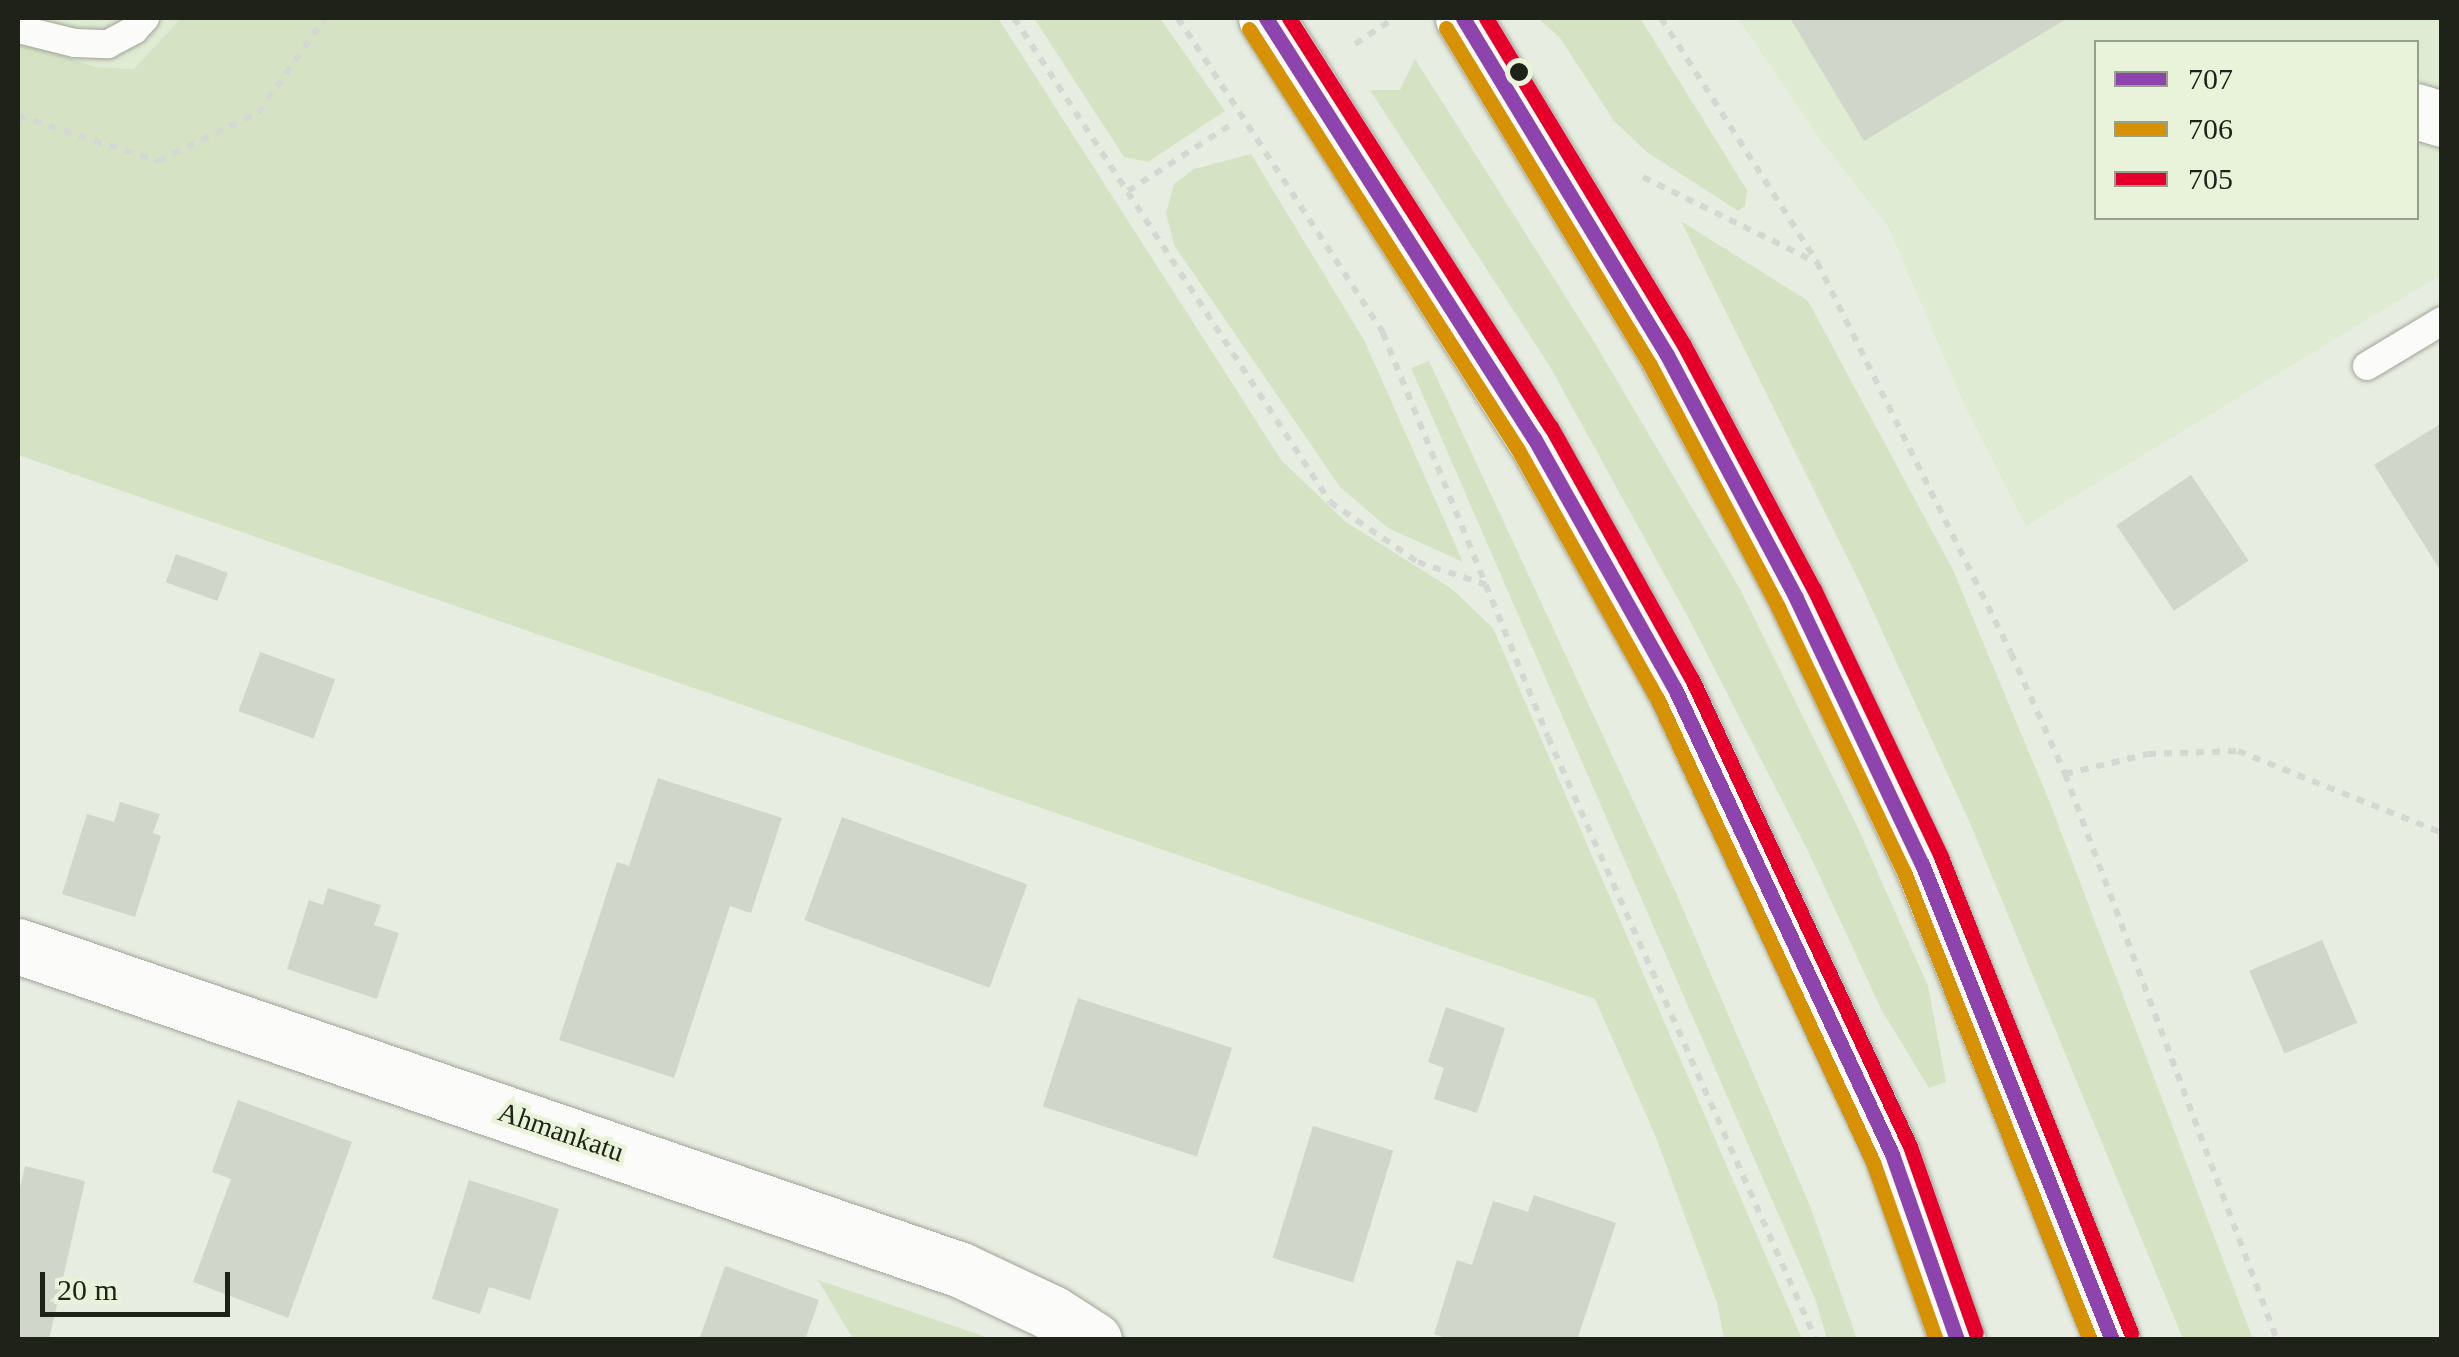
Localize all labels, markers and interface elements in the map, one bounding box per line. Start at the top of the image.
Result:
legend [2094,40,2419,220]
unlabelled marker [1509,62,1529,82]
text: 707 [2188,62,2233,95]
text: 706 [2188,112,2233,145]
text: 705 [2188,162,2233,195]
street label: Ahmankatu [494,1095,628,1169]
scale bar [45,1252,235,1314]
text: 20 m [57,1273,118,1306]

